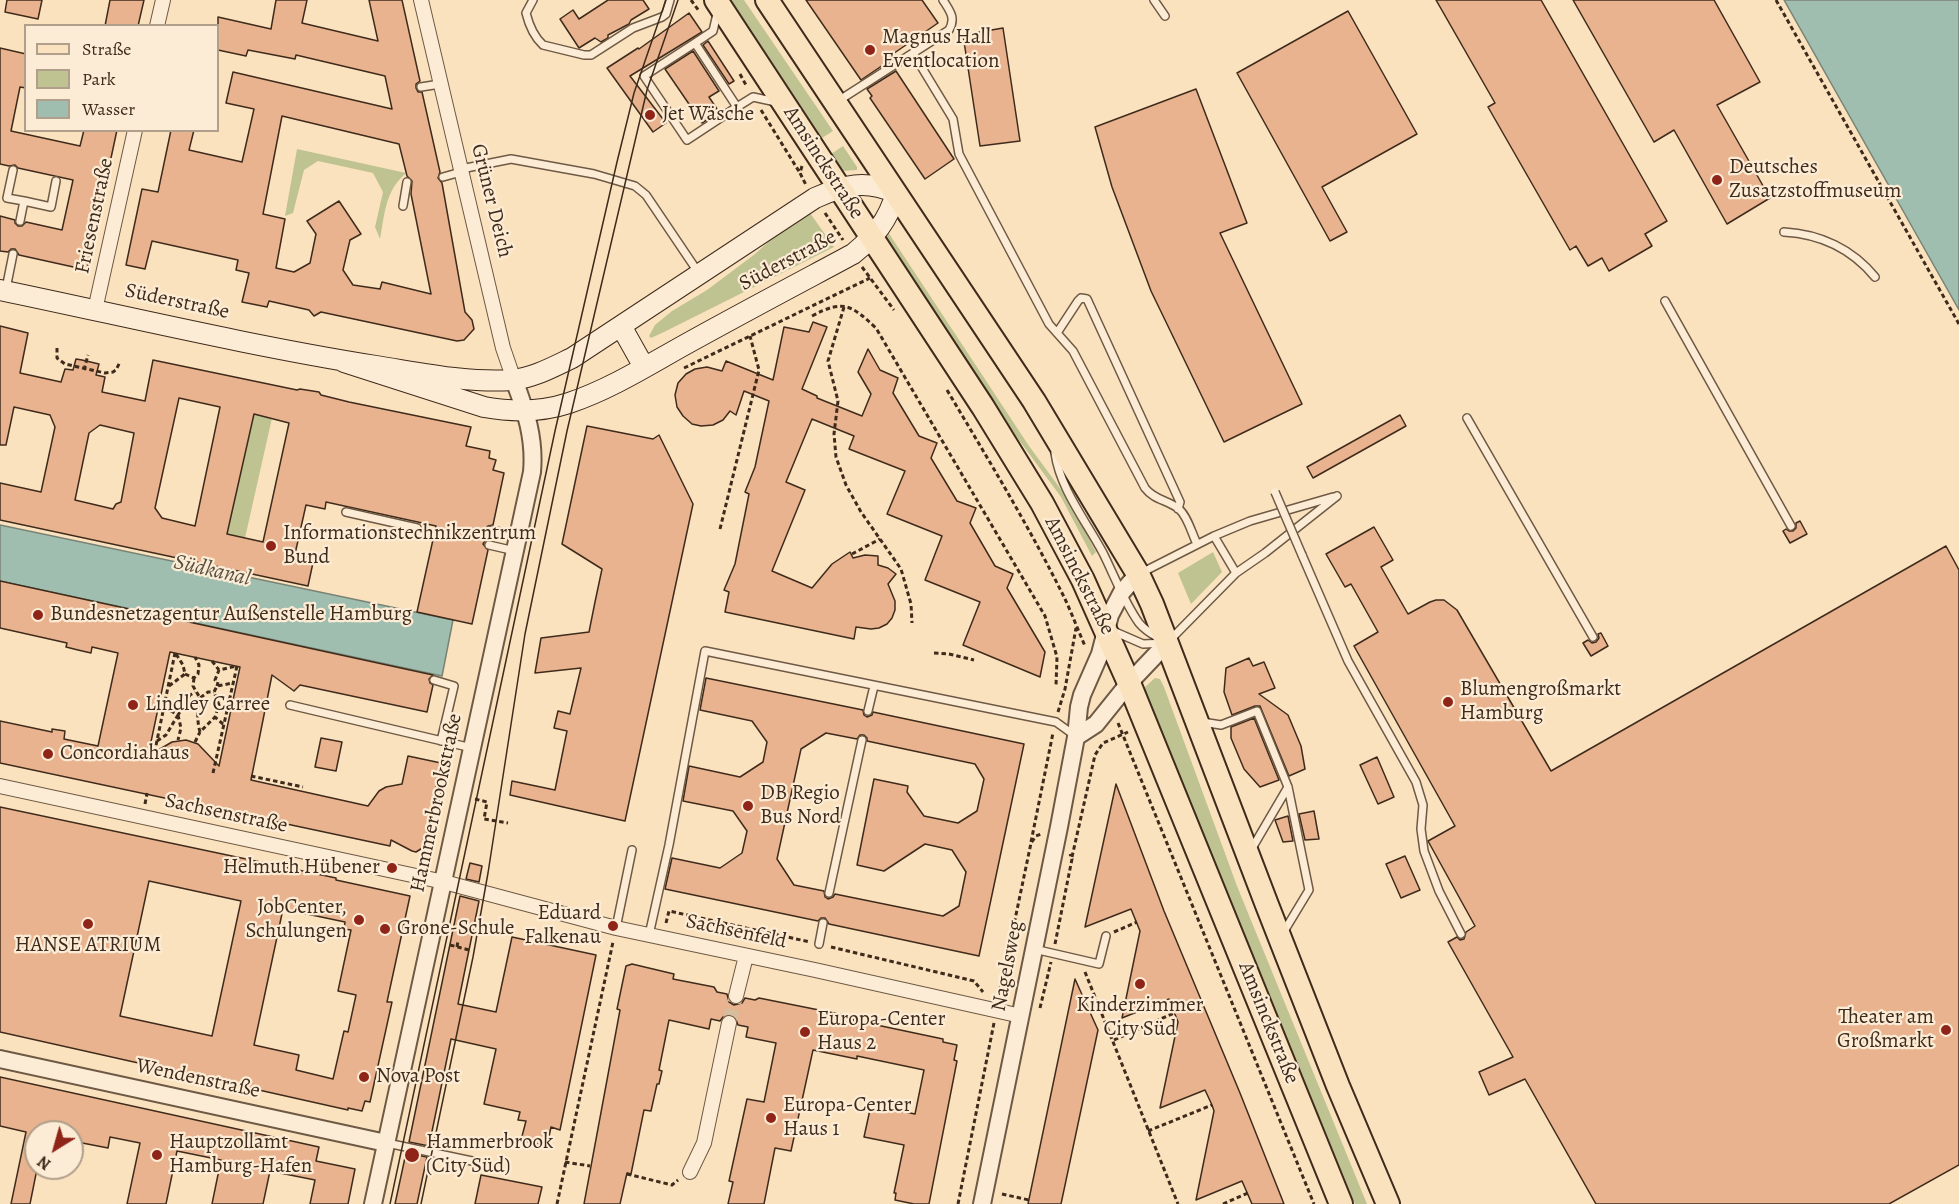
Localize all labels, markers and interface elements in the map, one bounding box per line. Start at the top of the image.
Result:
legend [24,24,219,132]
place label: Magnus Hall Eventlocation [882,25,1000,75]
text: Straße [82,37,131,61]
marker: Magnus Hall Eventlocation [863,43,877,57]
text: Park [82,67,116,91]
text: Wasser [82,97,135,121]
place label: Jet Wäsche [662,102,754,128]
street label: Amsinckstraße [777,102,869,224]
marker: Jet Wäsche [643,108,657,122]
street label: Grüner Deich [465,142,517,260]
place label: Deutsches Zusatzstoffmuseum [1729,155,1901,205]
street label: Friesenstraße [70,156,120,276]
marker: Deutsches Zusatzstoffmuseum [1710,173,1724,187]
street label: Süderstraße [735,225,841,297]
street label: Süderstraße [123,279,231,325]
street label: Amsinckstraße [1038,513,1120,639]
place label: Informationstechnikzentrum Bund [283,521,536,571]
marker: Informationstechnikzentrum Bund [264,539,278,553]
water label: Südkanal [171,549,253,593]
place label: Bundesnetzagentur Außenstelle Hamburg [50,602,412,628]
marker: Bundesnetzagentur Außenstelle Hamburg [31,608,45,622]
place label: Blumengroßmarkt Hamburg [1460,677,1621,727]
place label: Lindley Carree [145,692,270,718]
marker: Blumengroßmarkt Hamburg [1441,695,1455,709]
marker: Lindley Carree [126,698,140,712]
street label: Hammerbrookstraße [406,711,468,895]
place label: Concordiahaus [60,741,189,767]
marker: Concordiahaus [41,747,55,761]
place label: DB Regio Bus Nord [760,781,841,831]
street label: Sachsenstraße [162,789,290,839]
marker: DB Regio Bus Nord [741,799,755,813]
place label: Helmuth Hübener [223,855,380,881]
marker: Helmuth Hübener [385,861,399,875]
place label: JobCenter, Schulungen [245,895,347,945]
place label: Eduard Falkenau [524,901,601,951]
street label: Sachsenfeld [683,909,789,955]
marker: JobCenter, Schulungen [352,913,366,927]
place label: Grone-Schule [397,916,514,942]
marker: HANSE ATRIUM [81,917,95,931]
street label: Nagelsweg [987,918,1029,1014]
marker: Eduard Falkenau [606,919,620,933]
marker: Grone-Schule [378,922,392,936]
place label: HANSE ATRIUM [15,933,161,959]
street label: Amsinckstraße [1232,958,1304,1088]
marker: Kinderzimmer City Süd [1133,977,1147,991]
place label: Kinderzimmer City Süd [1076,993,1204,1043]
place label: Theater am Großmarkt [1837,1005,1934,1055]
place label: Europa-Center Haus 2 [817,1007,946,1057]
marker: Theater am Großmarkt [1939,1023,1953,1037]
marker: Europa-Center Haus 2 [798,1025,812,1039]
street label: Wendenstraße [134,1054,262,1104]
place label: Nova Post [376,1064,460,1090]
marker: Nova Post [357,1070,371,1084]
place label: Europa-Center Haus 1 [783,1093,912,1143]
marker: Europa-Center Haus 1 [764,1111,778,1125]
north arrow [24,1120,84,1180]
place label: Hauptzollamt Hamburg-Hafen [169,1130,312,1180]
place label: Hammerbrook (City Süd) [426,1130,553,1180]
marker: Hammerbrook (City Süd) [403,1146,421,1164]
marker: Hauptzollamt Hamburg-Hafen [150,1148,164,1162]
text: N [33,1150,56,1175]

